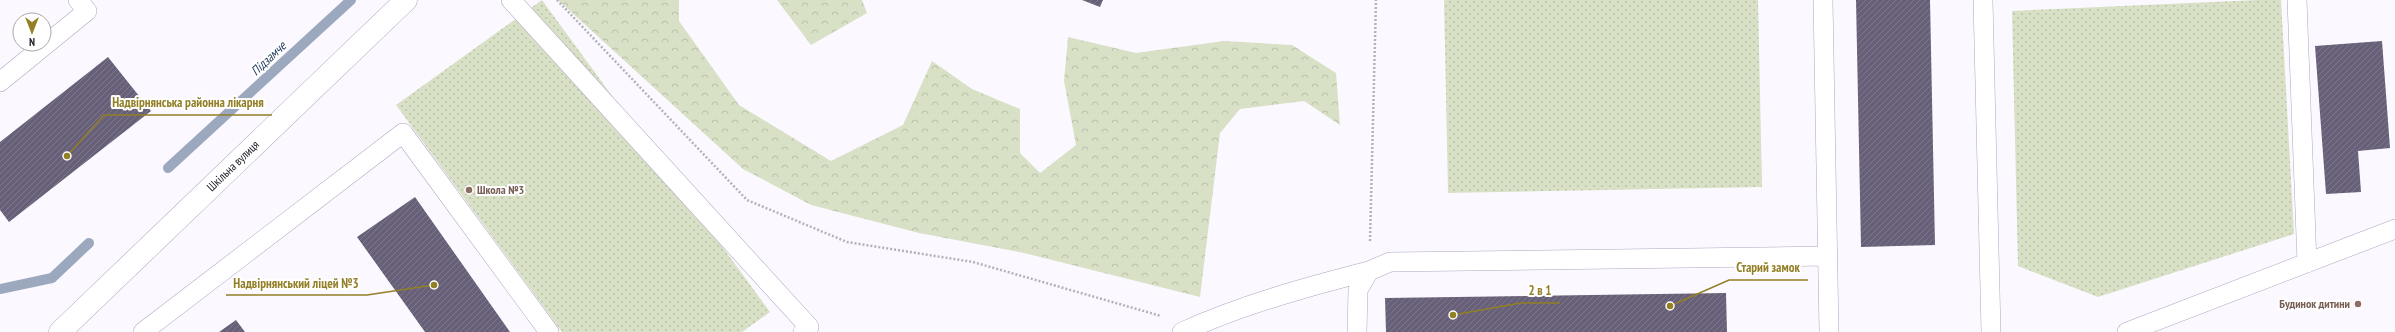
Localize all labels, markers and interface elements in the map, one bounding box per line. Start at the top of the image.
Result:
north arrow [12,12,52,52]
text: N [29,35,35,49]
water label: Підзамче [247,37,291,79]
callout: Надвірнянська районна лікарня [104,90,272,115]
text: Надвірнянська районна лікарня [112,94,264,111]
street label: Шкільна вулиця [203,137,262,194]
place label: Школа №3 [477,182,524,197]
marker: Школа №3 [464,185,474,195]
callout: Старий замок [1729,255,1808,280]
text: Старий замок [1736,259,1800,276]
callout: Надвірнянський ліцей №3 [226,270,367,295]
text: Надвірнянський ліцей №3 [233,275,359,292]
callout: 2 в 1 [1521,278,1560,303]
text: 2 в 1 [1528,282,1552,299]
place label: Будинок дитини [2279,296,2350,311]
marker: Будинок дитини [2353,299,2363,309]

